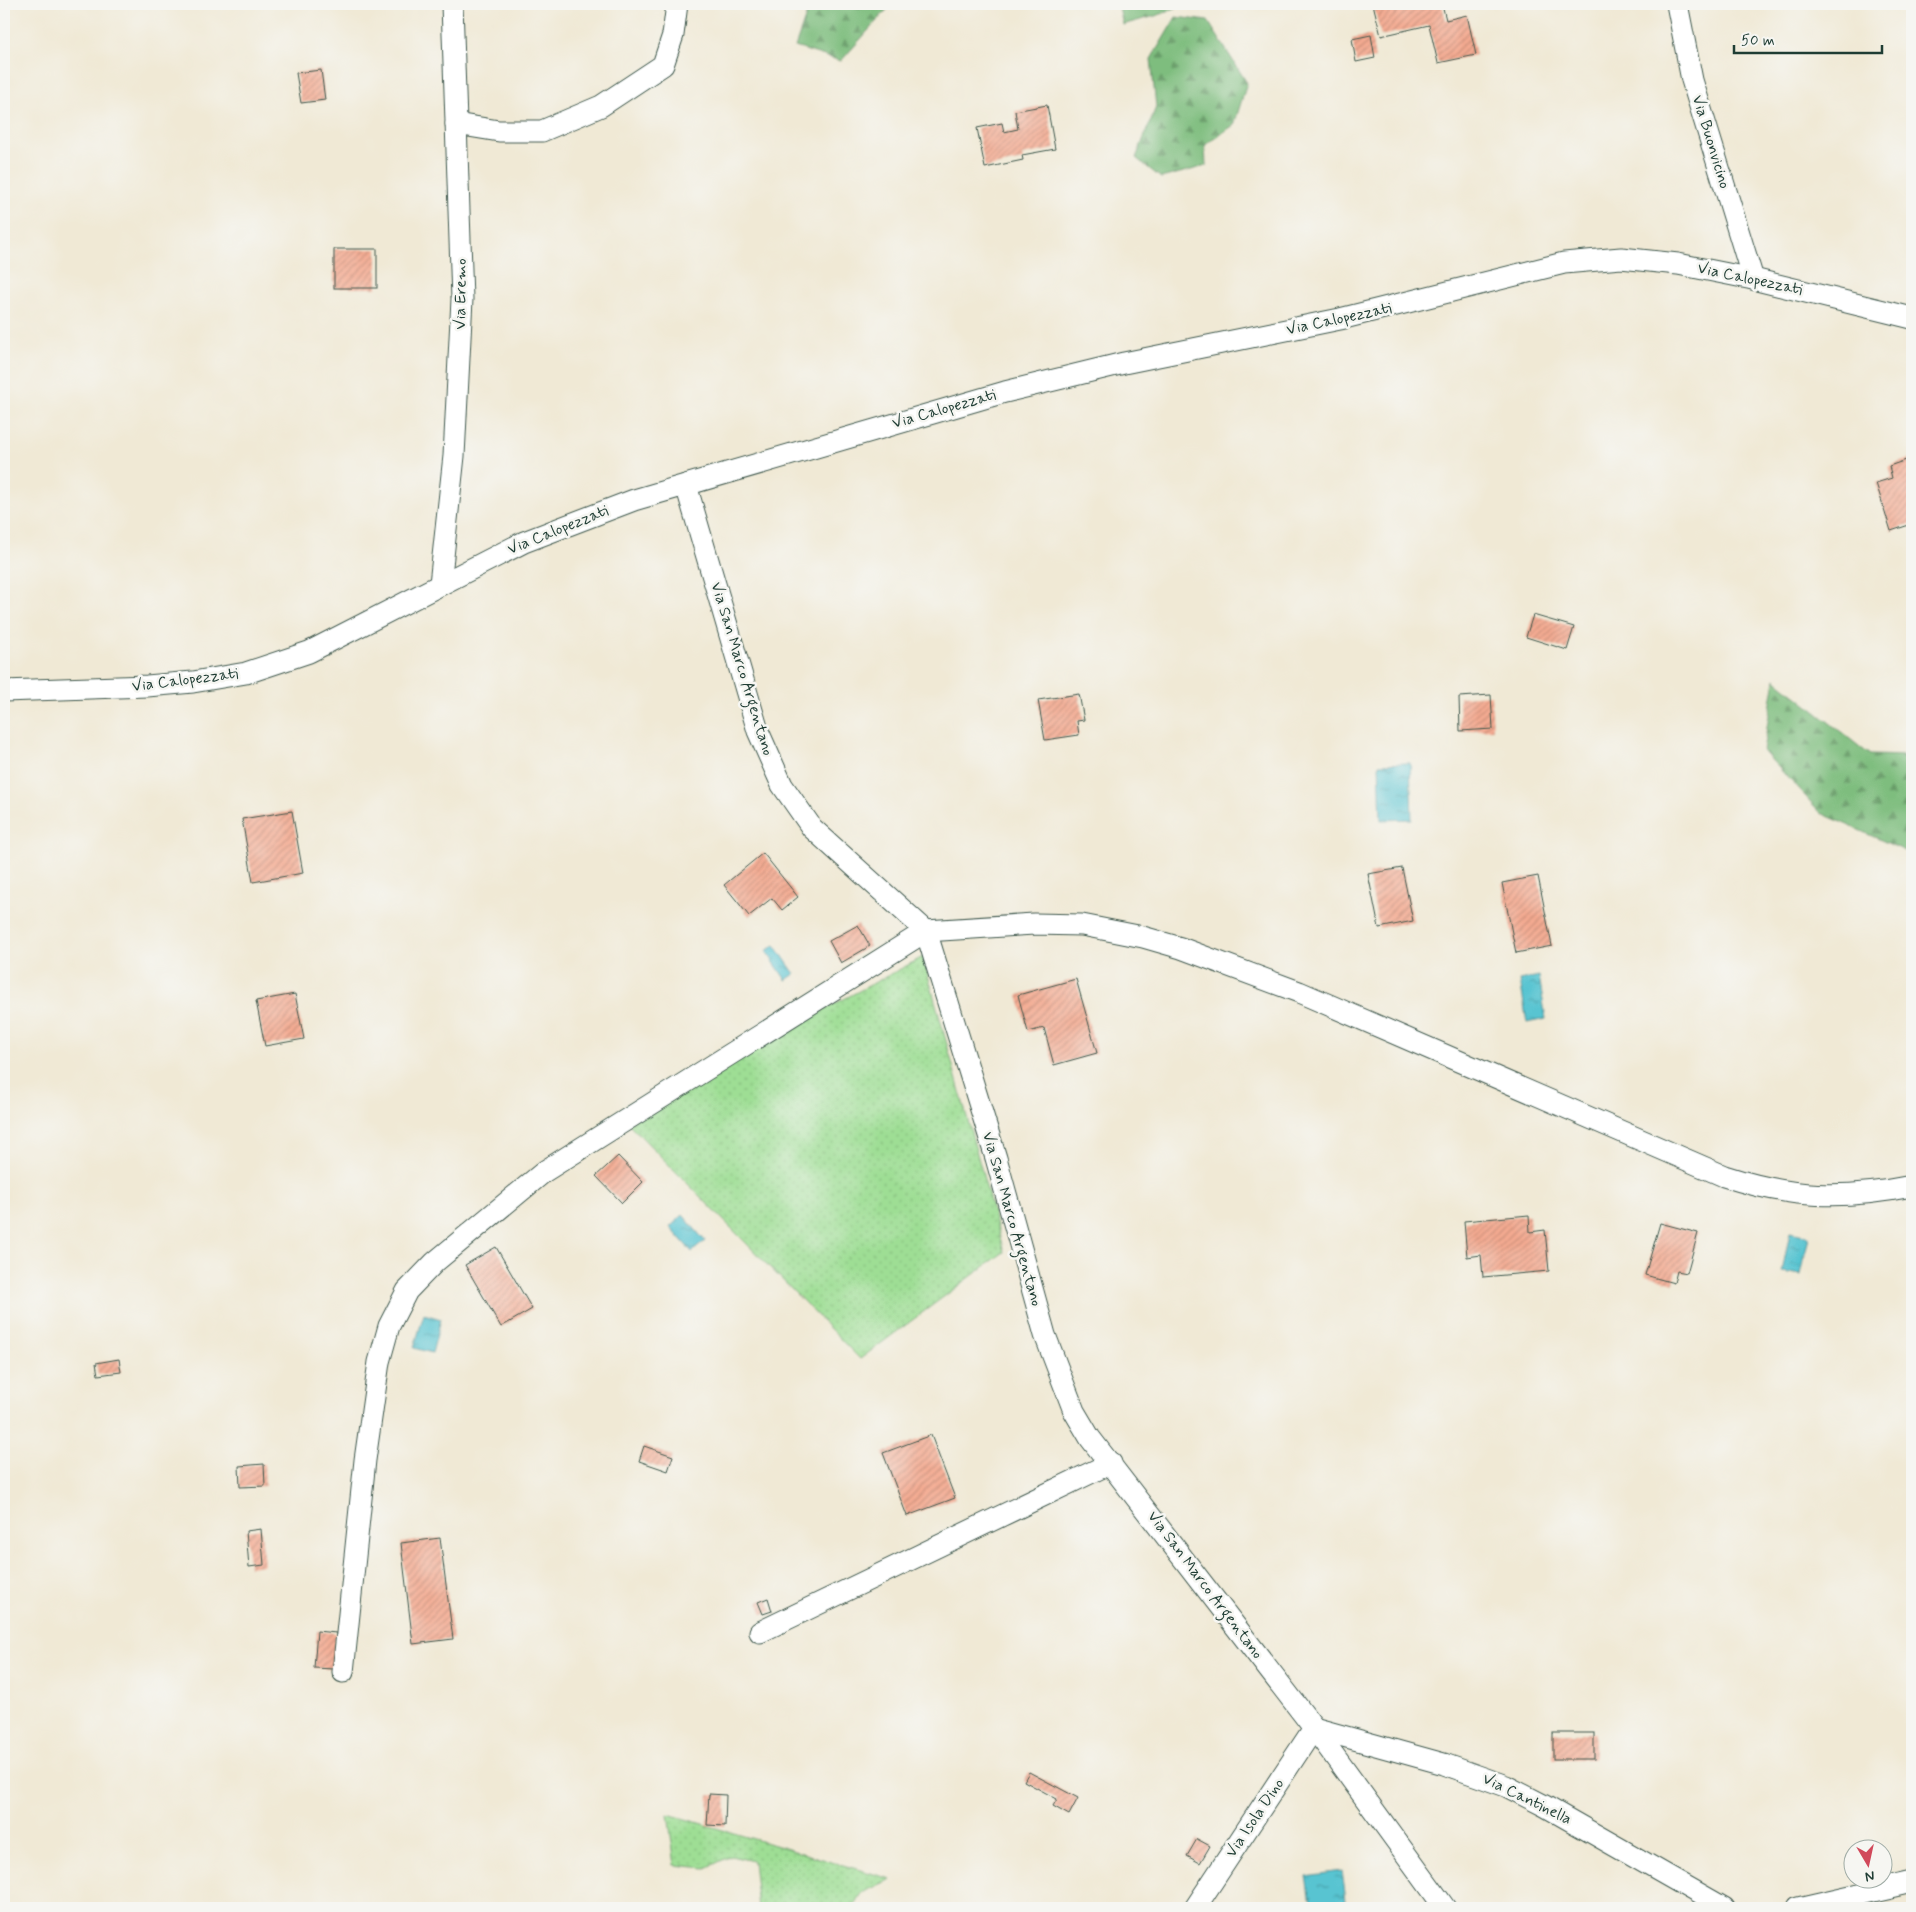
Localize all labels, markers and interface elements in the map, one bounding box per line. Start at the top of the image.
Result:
scale bar [1734,22,1881,54]
text: 50 m [1741,31,1775,51]
street label: Via Buonvicino [1687,93,1735,192]
street label: Via Eremo [450,258,472,330]
street label: Via Calopezzati [1695,258,1805,300]
street label: Via Calopezzati [1284,298,1394,340]
street label: Via Calopezzati [890,384,998,434]
street label: Via Calopezzati [504,500,612,560]
street label: Via San Marco Argentano [705,580,778,759]
street label: Via Calopezzati [131,663,239,697]
street label: Via San Marco Argentano [976,1129,1047,1309]
street label: Via San Marco Argentano [1142,1507,1268,1664]
street label: Via Cantinella [1479,1768,1575,1830]
street label: Via Isola Dino [1221,1774,1289,1862]
north arrow [1844,1840,1894,1890]
text: N [1864,1866,1876,1885]

